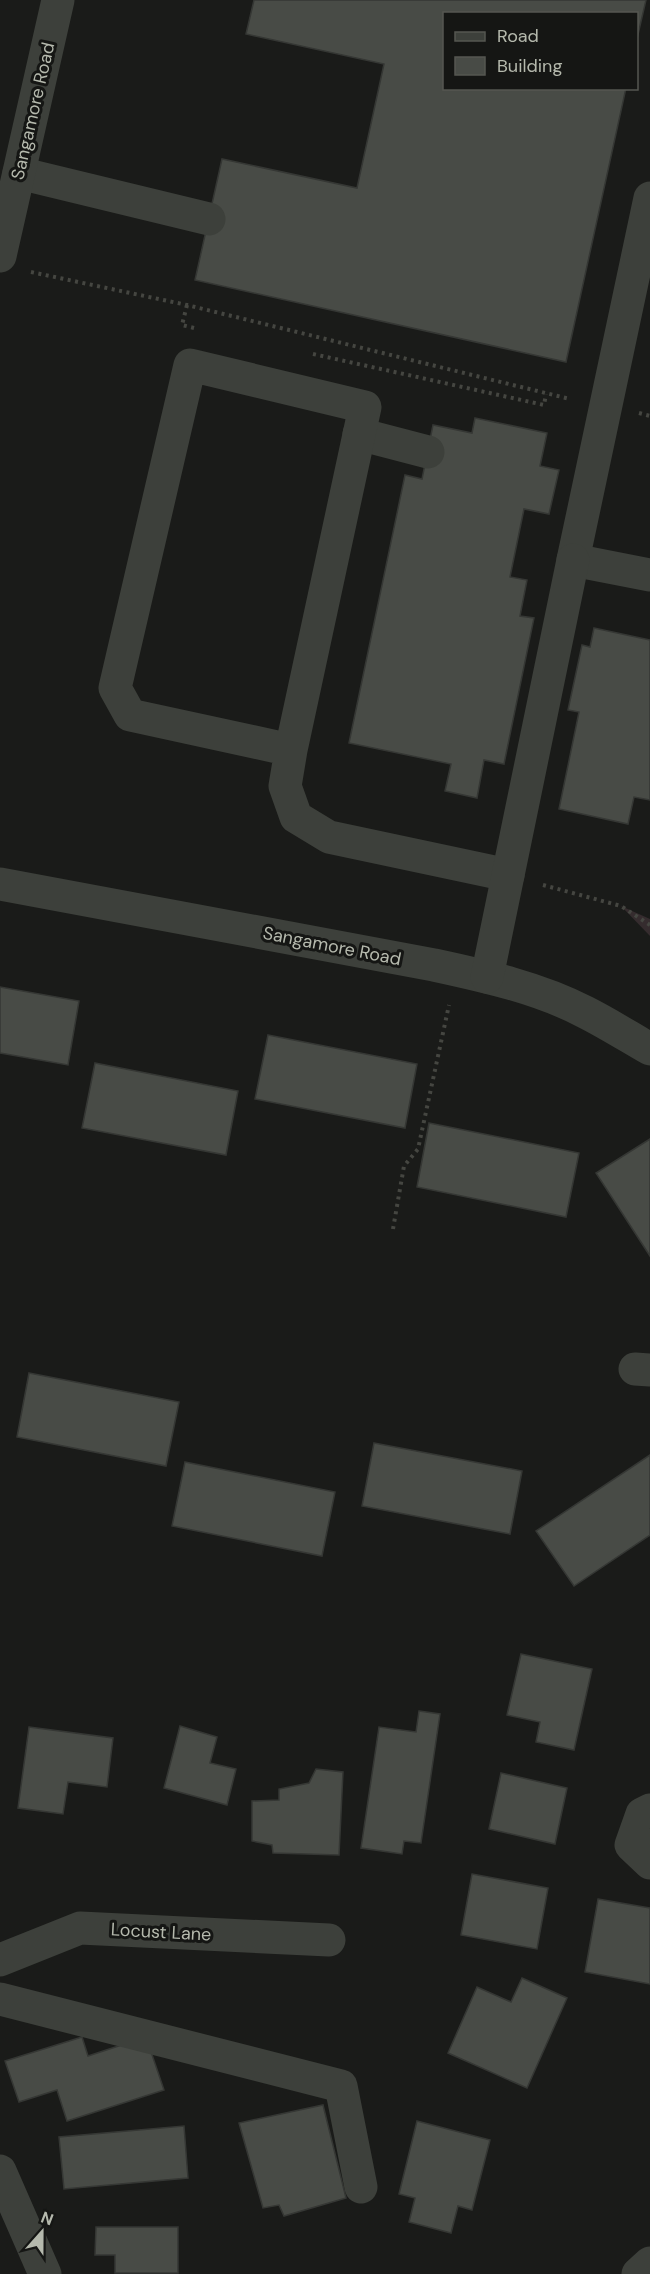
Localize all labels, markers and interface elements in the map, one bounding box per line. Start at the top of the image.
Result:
legend [443,12,638,90]
text: Road [497,24,539,48]
street label: Sangamore Road [6,40,60,182]
text: Building [497,54,562,78]
street label: Sangamore Road [261,921,403,971]
street label: Locust Lane [110,1917,212,1947]
north arrow [12,2202,72,2262]
text: N [38,2207,56,2230]

